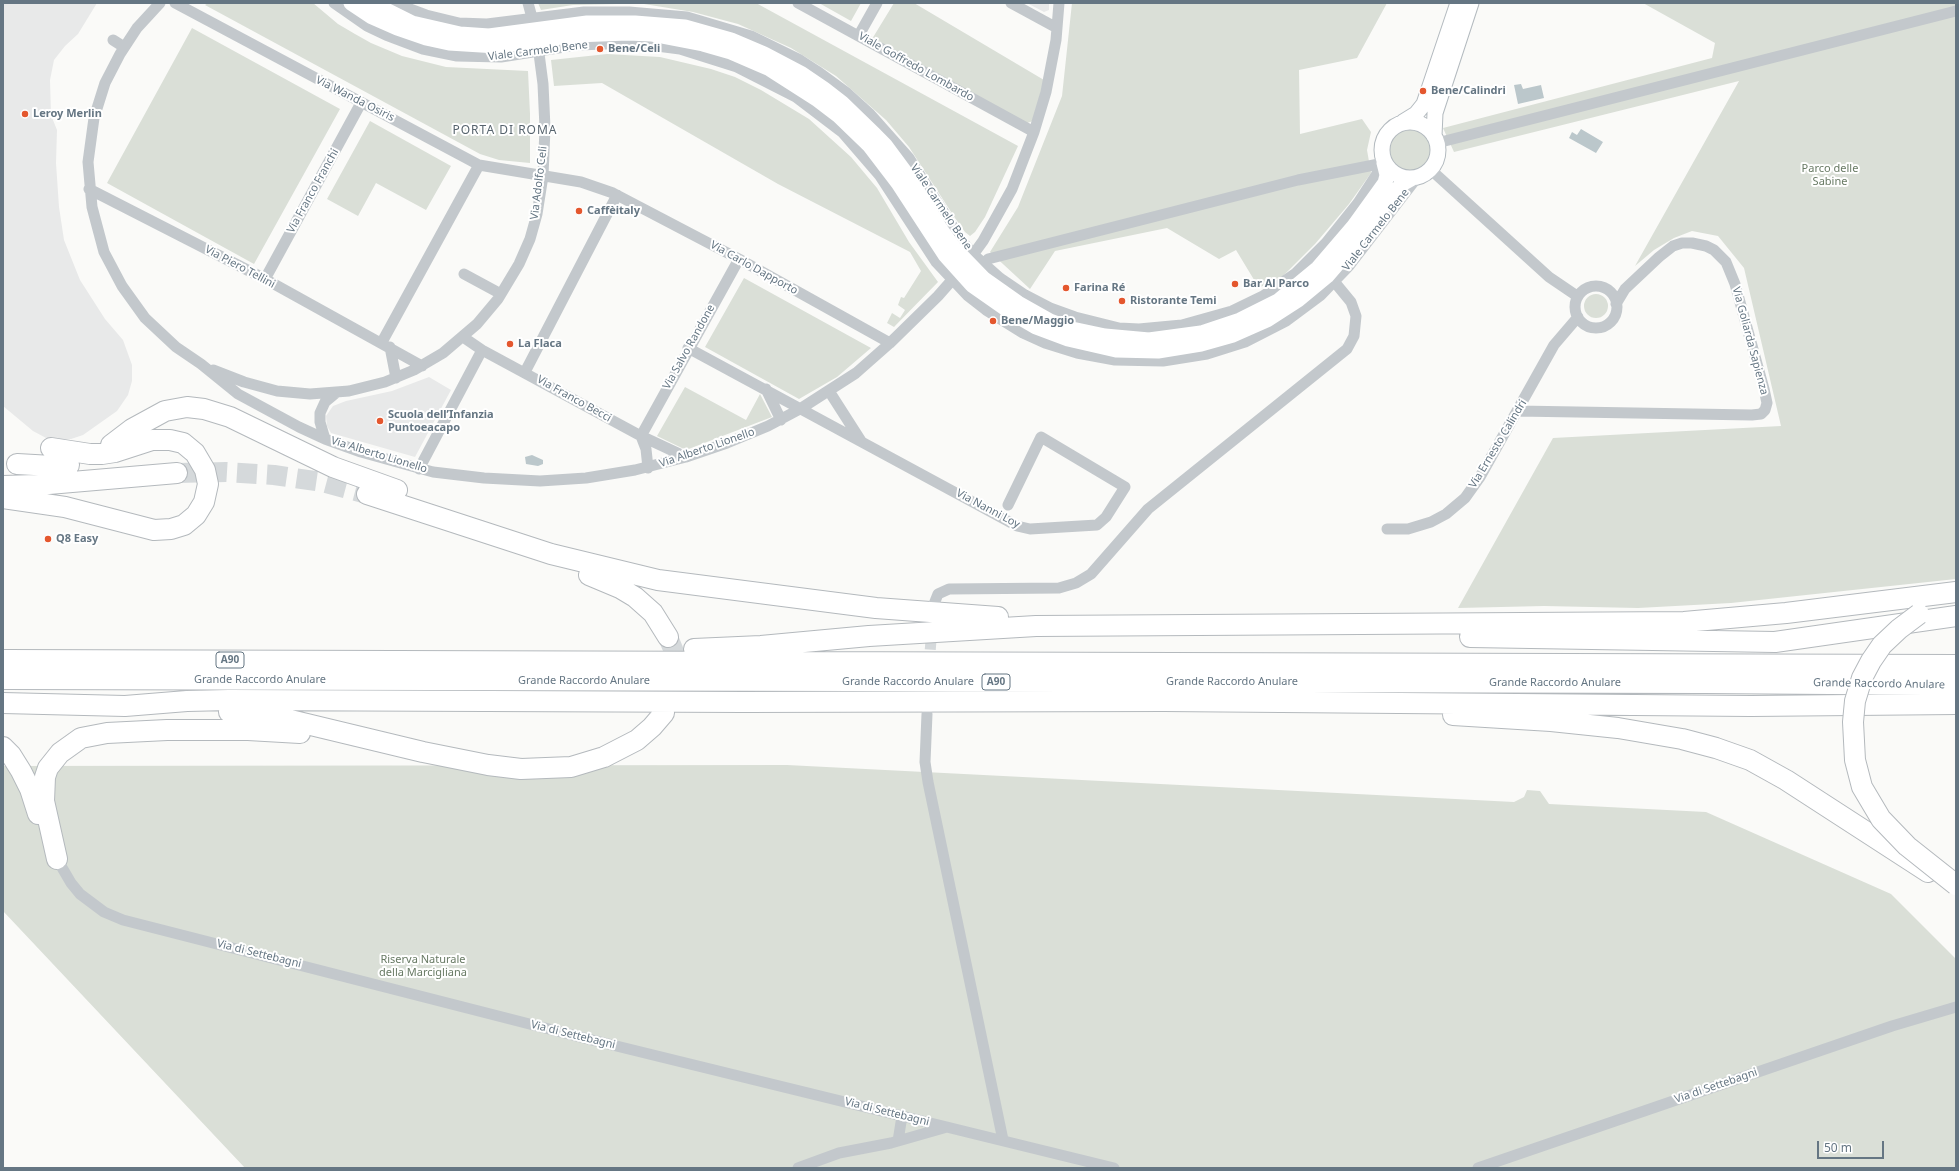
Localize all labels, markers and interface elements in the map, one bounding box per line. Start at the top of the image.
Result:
street label: Viale Goffredo Lombardo [856,30,976,104]
street label: Viale Carmelo Bene [487,38,589,64]
place label: Bene/Celi [608,42,660,56]
marker: Bene/Celi [595,44,605,54]
street label: Via Wanda Osiris [313,73,397,125]
place label: Bene/Calindri [1431,84,1506,98]
marker: Bene/Calindri [1418,86,1428,96]
place label: Leroy Merlin [33,107,102,121]
marker: Leroy Merlin [20,109,30,119]
district label: PORTA DI ROMA [452,124,558,138]
street label: Via Adolfo Celi [528,146,550,220]
street label: Via Franco Franchi [284,147,342,235]
street label: Viale Carmelo Bene [907,162,975,252]
park label: Parco delle Sabine [1802,162,1858,188]
street label: Viale Carmelo Bene [1340,186,1412,274]
place label: Caffèitaly [587,204,640,218]
marker: Caffèitaly [574,206,584,216]
street label: Via Carlo Dapporto [708,238,800,298]
street label: Via Piero Tellini [203,243,277,291]
place label: Bar Al Parco [1243,277,1309,291]
marker: Bar Al Parco [1230,279,1240,289]
place label: Farina Ré [1074,281,1125,295]
marker: Farina Ré [1061,283,1071,293]
street label: Via Goliarda Sapienza [1729,286,1771,396]
place label: Ristorante Temi [1130,294,1216,308]
marker: Ristorante Temi [1117,296,1127,306]
street label: Via Salvo Randone [660,302,718,392]
place label: Bene/Maggio [1001,314,1074,328]
marker: Bene/Maggio [988,316,998,326]
place label: La Flaca [518,337,562,351]
marker: La Flaca [505,339,515,349]
street label: Via Franco Becci [534,373,614,425]
street label: Via Ernesto Calindri [1466,397,1530,491]
place label: Scuola dell’Infanzia Puntoeacapo [388,408,494,434]
marker: Scuola dell’Infanzia Puntoeacapo [375,416,385,426]
street label: Via Alberto Lionello [658,425,756,471]
street label: Via Alberto Lionello [329,434,429,476]
street label: Via Nanni Loy [954,487,1022,531]
place label: Q8 Easy [56,532,98,546]
marker: Q8 Easy [43,534,53,544]
road number: A90 [216,652,244,668]
street label: Grande Raccordo Anulare [194,673,326,687]
street label: Grande Raccordo Anulare [518,674,650,688]
road number: A90 [982,674,1010,690]
street label: Grande Raccordo Anulare [842,675,974,689]
street label: Grande Raccordo Anulare [1166,675,1298,689]
street label: Grande Raccordo Anulare [1489,676,1621,690]
street label: Grande Raccordo Anulare [1813,676,1945,692]
street label: Via di Settebagni [215,937,303,971]
park label: Riserva Naturale della Marcigliana [379,953,467,979]
street label: Via di Settebagni [529,1018,617,1052]
street label: Via di Settebagni [1673,1066,1759,1106]
street label: Via di Settebagni [843,1095,931,1129]
scale bar [1819,1133,1886,1159]
text: 50 m [1824,1139,1852,1156]

